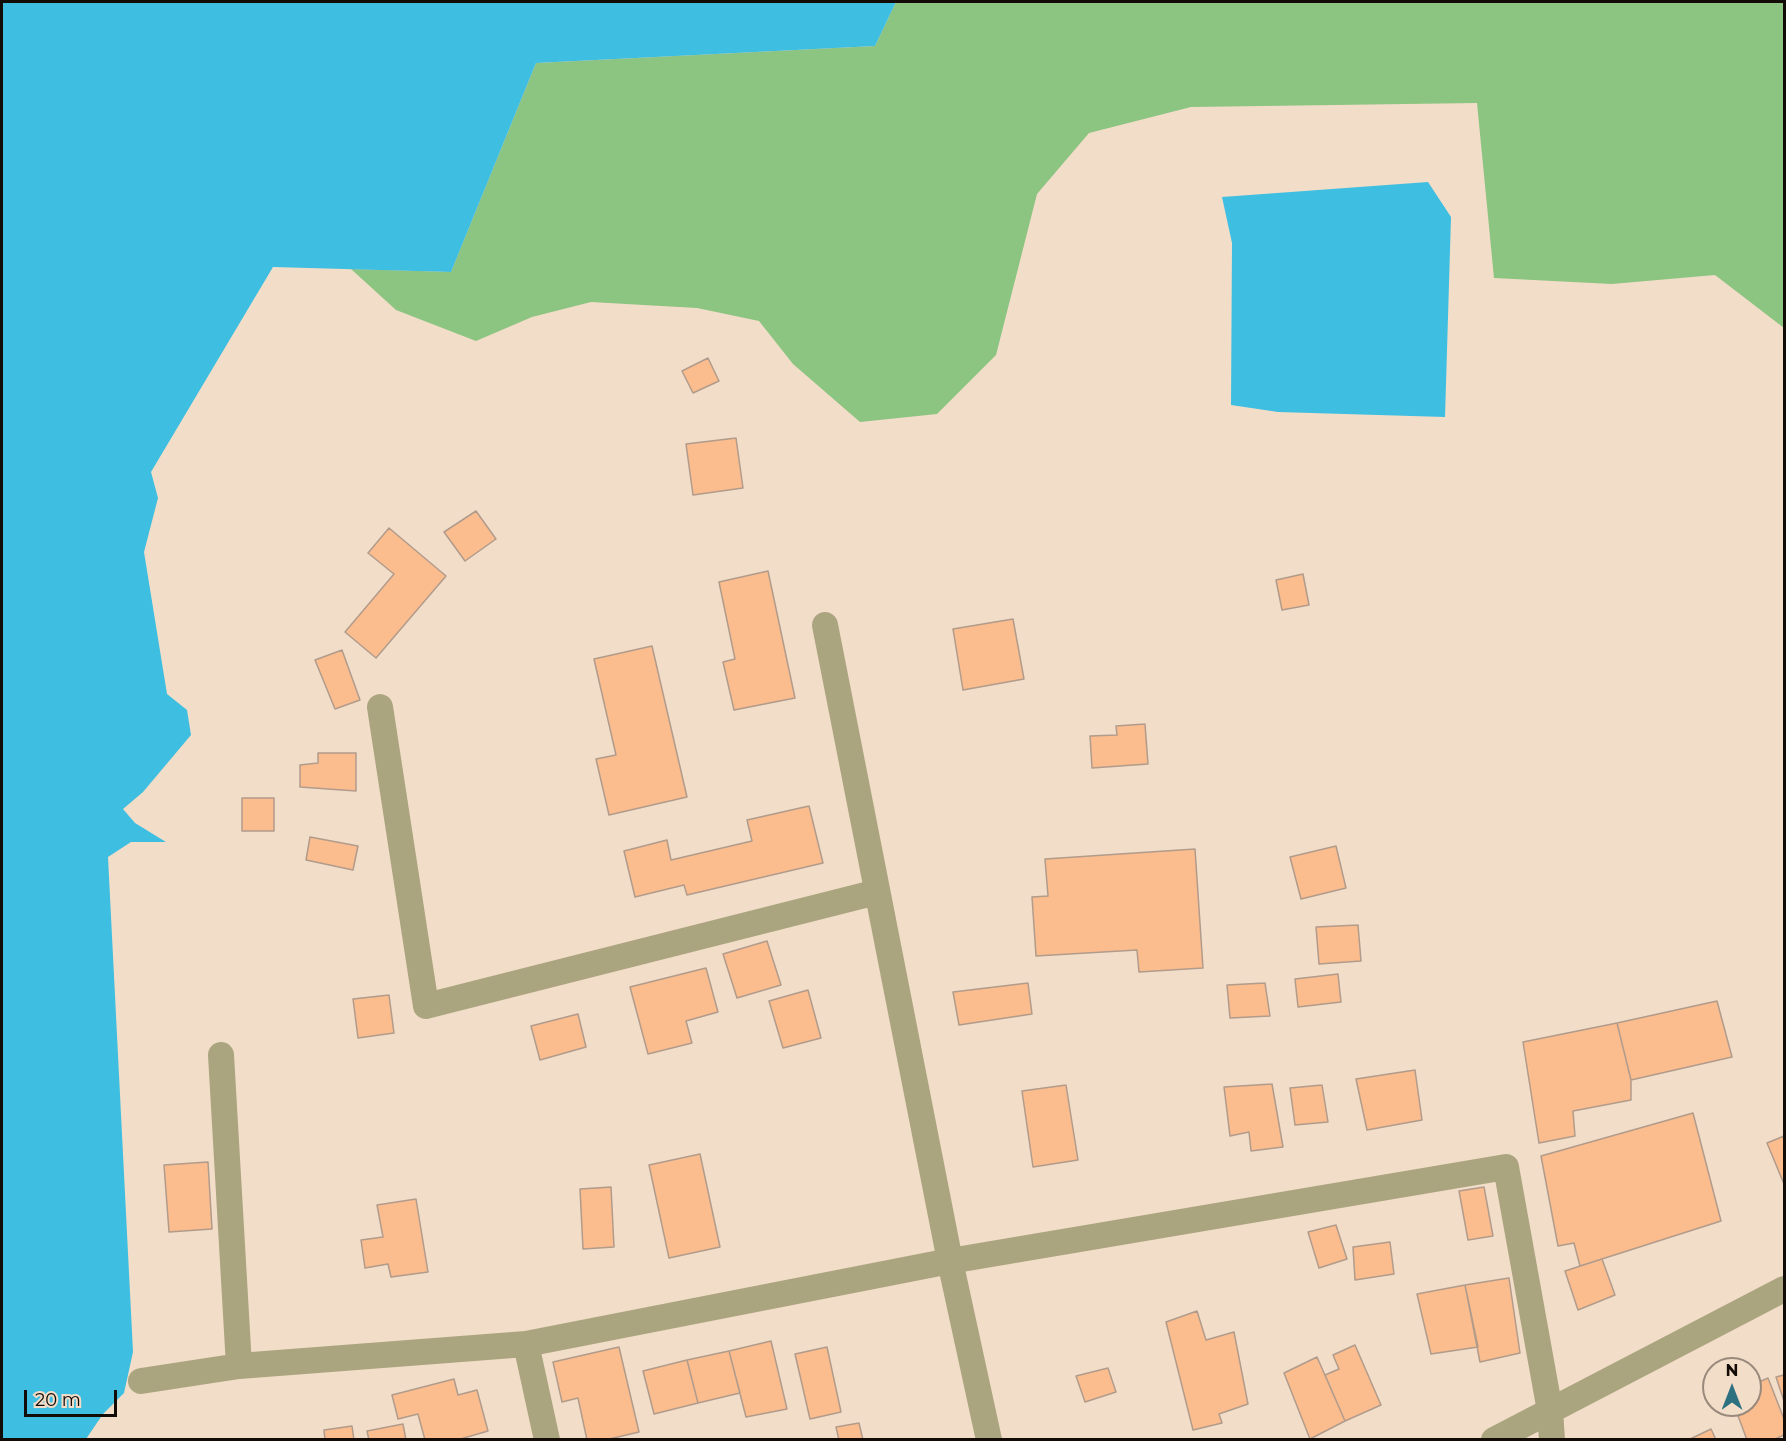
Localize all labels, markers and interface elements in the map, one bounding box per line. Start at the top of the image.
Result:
north arrow [1702,1357,1762,1417]
text: N [1726,1361,1738,1380]
scale bar [27,1378,120,1416]
text: 20 m [35,1389,81,1411]

